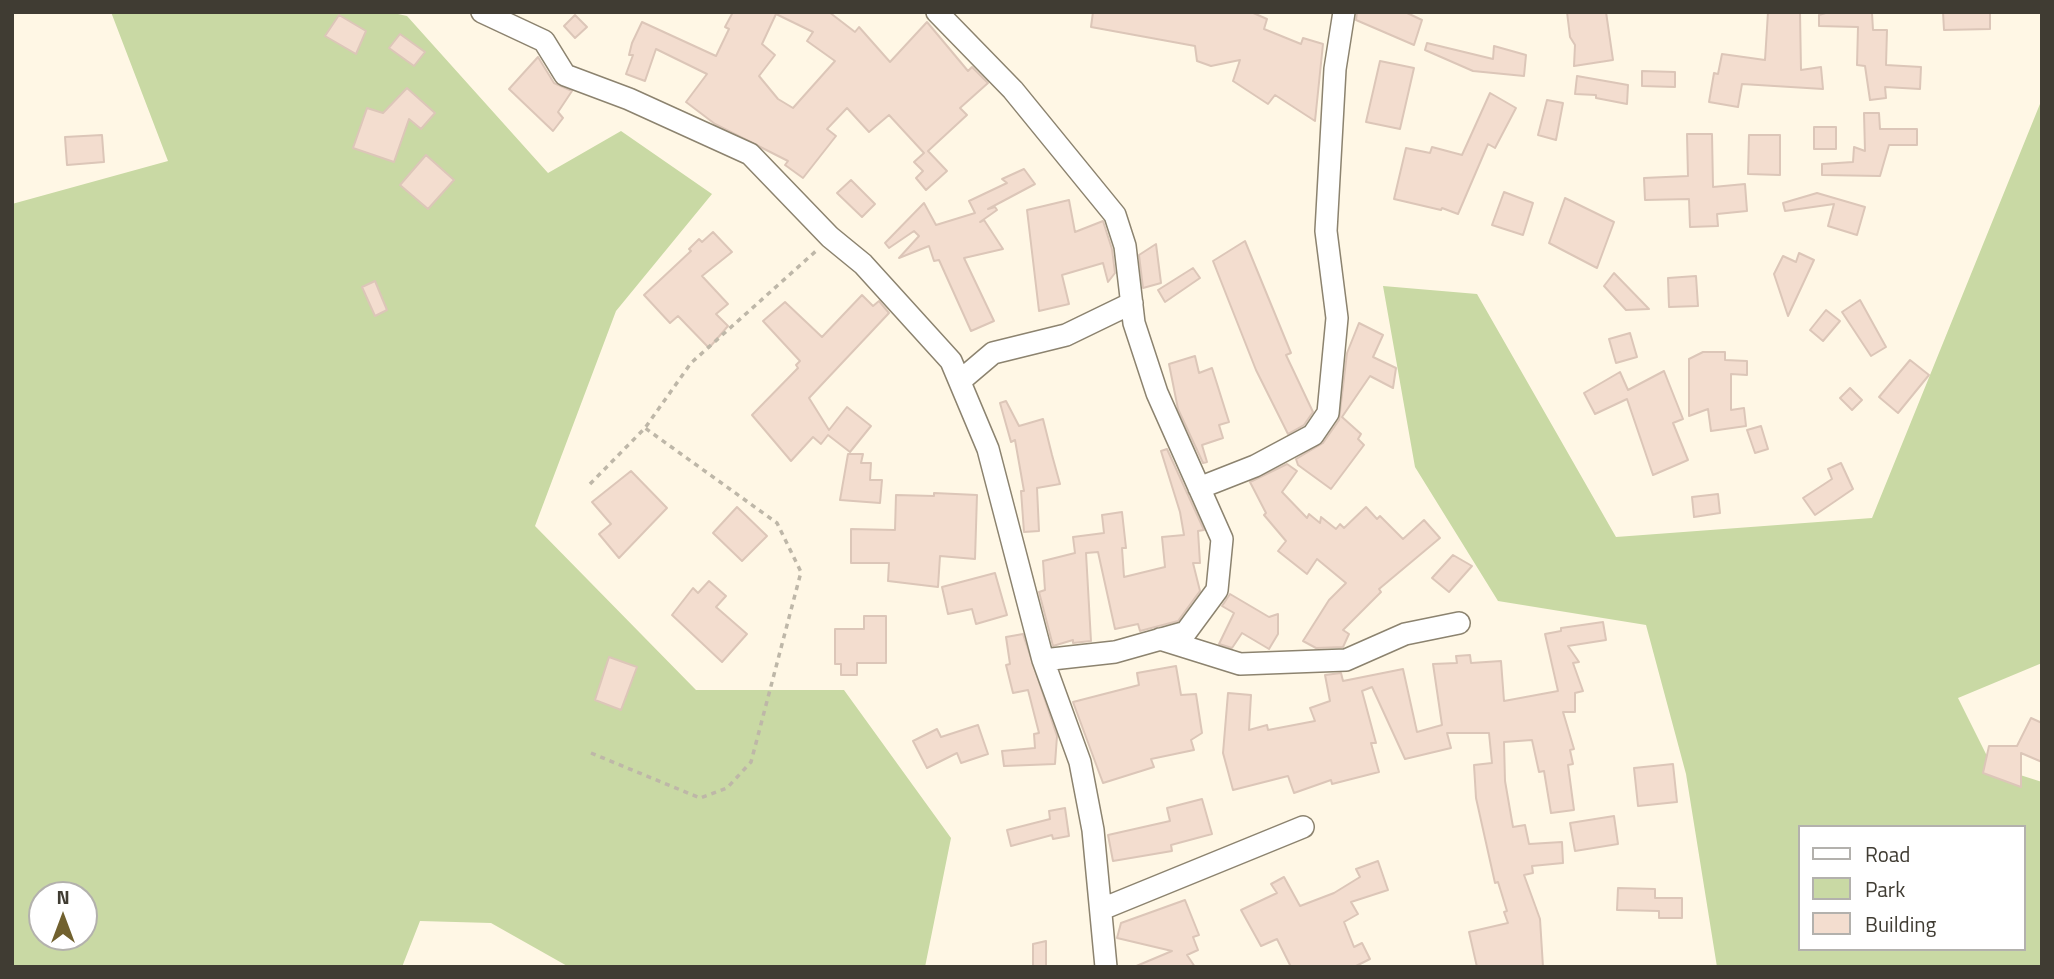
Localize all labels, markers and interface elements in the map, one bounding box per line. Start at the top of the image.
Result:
legend [1798,825,2026,951]
text: Road [1865,838,1910,870]
text: Park [1865,873,1905,905]
north arrow [28,881,98,951]
text: N [56,882,70,911]
text: Building [1865,908,1936,940]

